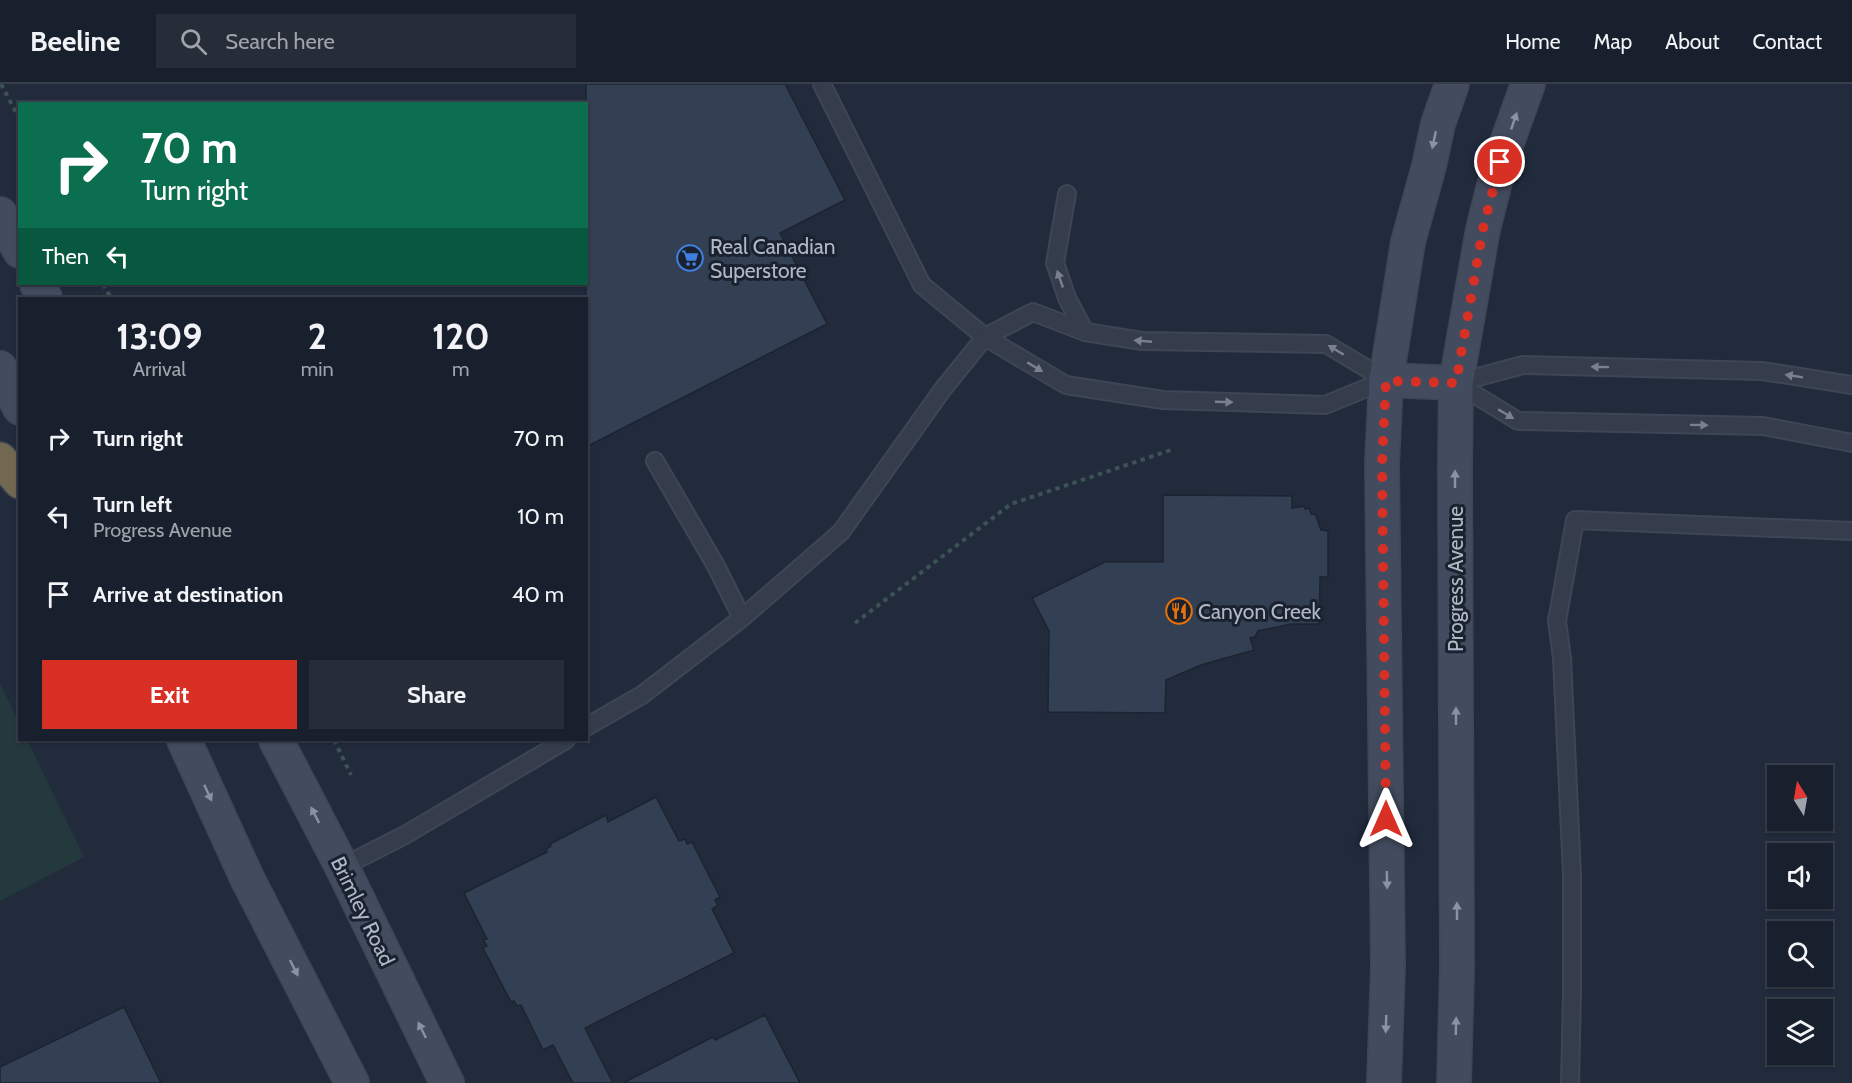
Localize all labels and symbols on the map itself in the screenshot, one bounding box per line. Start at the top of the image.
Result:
one-way arrow [1510,112,1519,130]
one-way arrow [1429,130,1439,149]
pin [1474,136,1525,187]
place label: Real Canadian Superstore [710,234,836,283]
supermarket icon: Real Canadian Superstore [675,243,705,273]
one-way arrow [1055,270,1065,288]
one-way arrow [1133,336,1152,345]
one-way arrow [1328,344,1344,355]
one-way arrow [1027,361,1043,372]
one-way arrow [1590,362,1609,372]
one-way arrow [1785,371,1804,380]
one-way arrow [1214,397,1233,407]
one-way arrow [1498,408,1514,419]
one-way arrow [1690,420,1709,430]
one-way arrow [1450,469,1460,488]
street label: Progress Avenue [1443,506,1468,652]
restaurant icon: Canyon Creek [1164,596,1194,626]
place label: Canyon Creek [1198,599,1322,624]
one-way arrow [1451,706,1461,725]
north arrow [1767,765,1833,831]
one-way arrow [204,784,213,801]
position arrow [1354,787,1418,851]
one-way arrow [310,807,320,824]
street label: Brimley Road [326,852,400,970]
one-way arrow [1382,870,1392,889]
one-way arrow [1452,901,1462,920]
one-way arrow [288,959,298,977]
one-way arrow [1382,1015,1391,1034]
one-way arrow [1451,1017,1461,1036]
one-way arrow [417,1022,426,1039]

